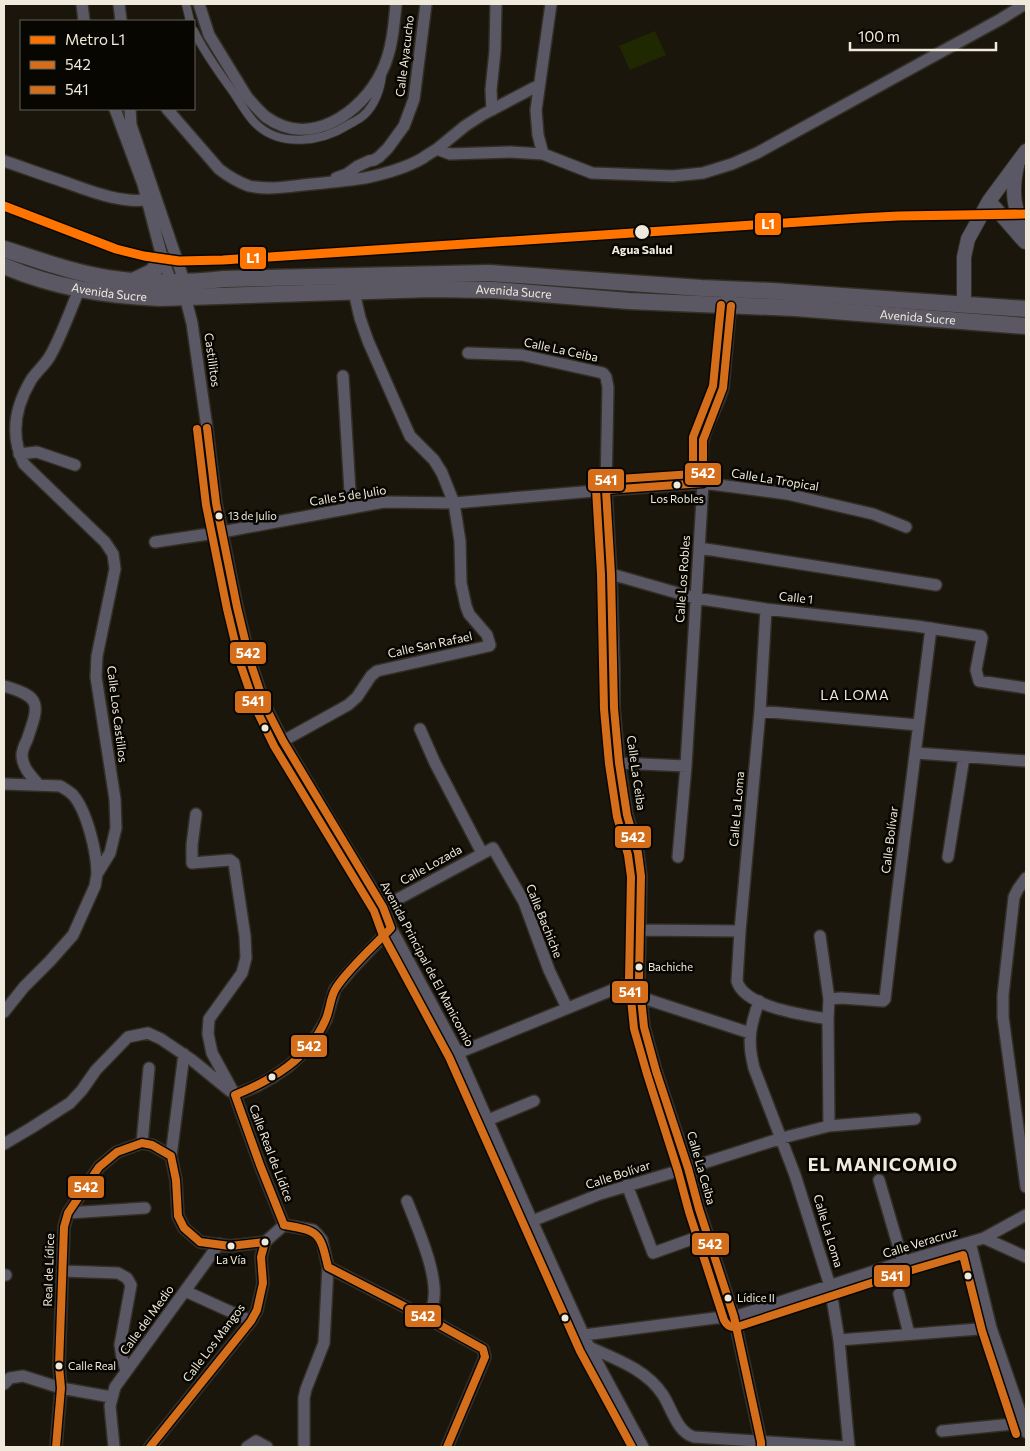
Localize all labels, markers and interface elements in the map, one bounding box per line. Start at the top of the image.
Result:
street label: Calle Ayacucho [392,14,416,97]
legend [20,20,195,110]
scale bar [850,20,996,52]
text: 100 m [858,27,900,45]
text: Metro L1 [65,30,125,48]
text: 542 [65,55,91,73]
text: 541 [65,80,89,98]
line badge: L1 [754,212,782,236]
text: L1 [761,215,775,232]
marker: Agua Salud [633,223,651,241]
place label: Agua Salud [611,242,673,256]
line badge: L1 [239,246,267,270]
text: L1 [246,249,260,266]
street label: Avenida Sucre [70,280,148,303]
street label: Avenida Sucre [475,282,552,301]
street label: Avenida Sucre [879,307,956,327]
street label: Castillitos [202,332,224,388]
street label: Calle La Ceiba [523,334,600,364]
line badge: 542 [684,462,722,486]
text: 542 [691,464,715,481]
street label: Calle La Tropical [730,465,820,493]
line badge: 541 [587,468,625,492]
text: 541 [595,471,617,488]
marker: Los Robles [672,480,682,490]
street label: Calle 5 de Julio [308,482,387,509]
place label: Los Robles [650,492,704,505]
place label: 13 de Julio [228,509,277,523]
marker: 13 de Julio [214,511,224,521]
street label: Calle Los Robles [672,535,692,623]
street label: Calle 1 [778,588,814,606]
street label: Calle San Rafael [386,628,473,660]
line badge: 542 [229,641,267,665]
text: 542 [236,644,260,661]
street label: Calle Los Castillos [105,665,131,763]
district label: LA LOMA [820,686,890,703]
line badge: 541 [234,690,272,714]
text: 541 [242,692,264,709]
unlabelled marker [260,723,270,733]
street label: Calle La Ceiba [625,734,649,811]
street label: Calle La Loma [726,771,746,847]
street label: Calle Bolívar [878,805,900,874]
line badge: 542 [614,825,652,849]
text: 542 [621,828,645,845]
street label: Calle Lozada [397,841,464,887]
street label: Avenida Principal de El Manicomio [378,879,478,1049]
street label: Calle Bachiche [524,882,566,960]
place label: Bachiche [648,960,693,973]
marker: Bachiche [634,962,644,972]
line badge: 541 [611,980,649,1004]
text: 541 [619,983,641,1000]
line badge: 542 [290,1034,328,1058]
text: 542 [297,1037,321,1054]
unlabelled marker [267,1072,277,1082]
street label: Calle Real de Lídice [247,1102,297,1203]
street label: Calle La Ceiba [685,1129,719,1206]
district label: EL MANICOMIO [808,1153,958,1175]
street label: Calle Bolívar [583,1157,652,1191]
line badge: 542 [67,1175,105,1199]
text: 542 [74,1178,98,1195]
street label: Calle La Loma [811,1193,847,1269]
street label: Calle Veracruz [881,1224,959,1260]
line badge: 542 [691,1232,730,1256]
street label: Real de Lídice [40,1233,56,1307]
text: 542 [698,1235,722,1252]
unlabelled marker [260,1237,270,1247]
marker: La Vía [226,1241,236,1251]
place label: La Vía [216,1253,246,1266]
line badge: 541 [873,1264,911,1288]
text: 541 [881,1267,903,1284]
unlabelled marker [963,1271,973,1281]
street label: Calle del Medio [116,1282,176,1357]
place label: Lídice II [737,1291,775,1304]
marker: Lídice II [723,1293,733,1303]
street label: Calle Los Mangos [179,1301,247,1384]
line badge: 542 [404,1304,442,1328]
text: 542 [411,1307,435,1324]
unlabelled marker [560,1313,570,1323]
place label: Calle Real [68,1359,116,1372]
marker: Calle Real [54,1361,64,1371]

